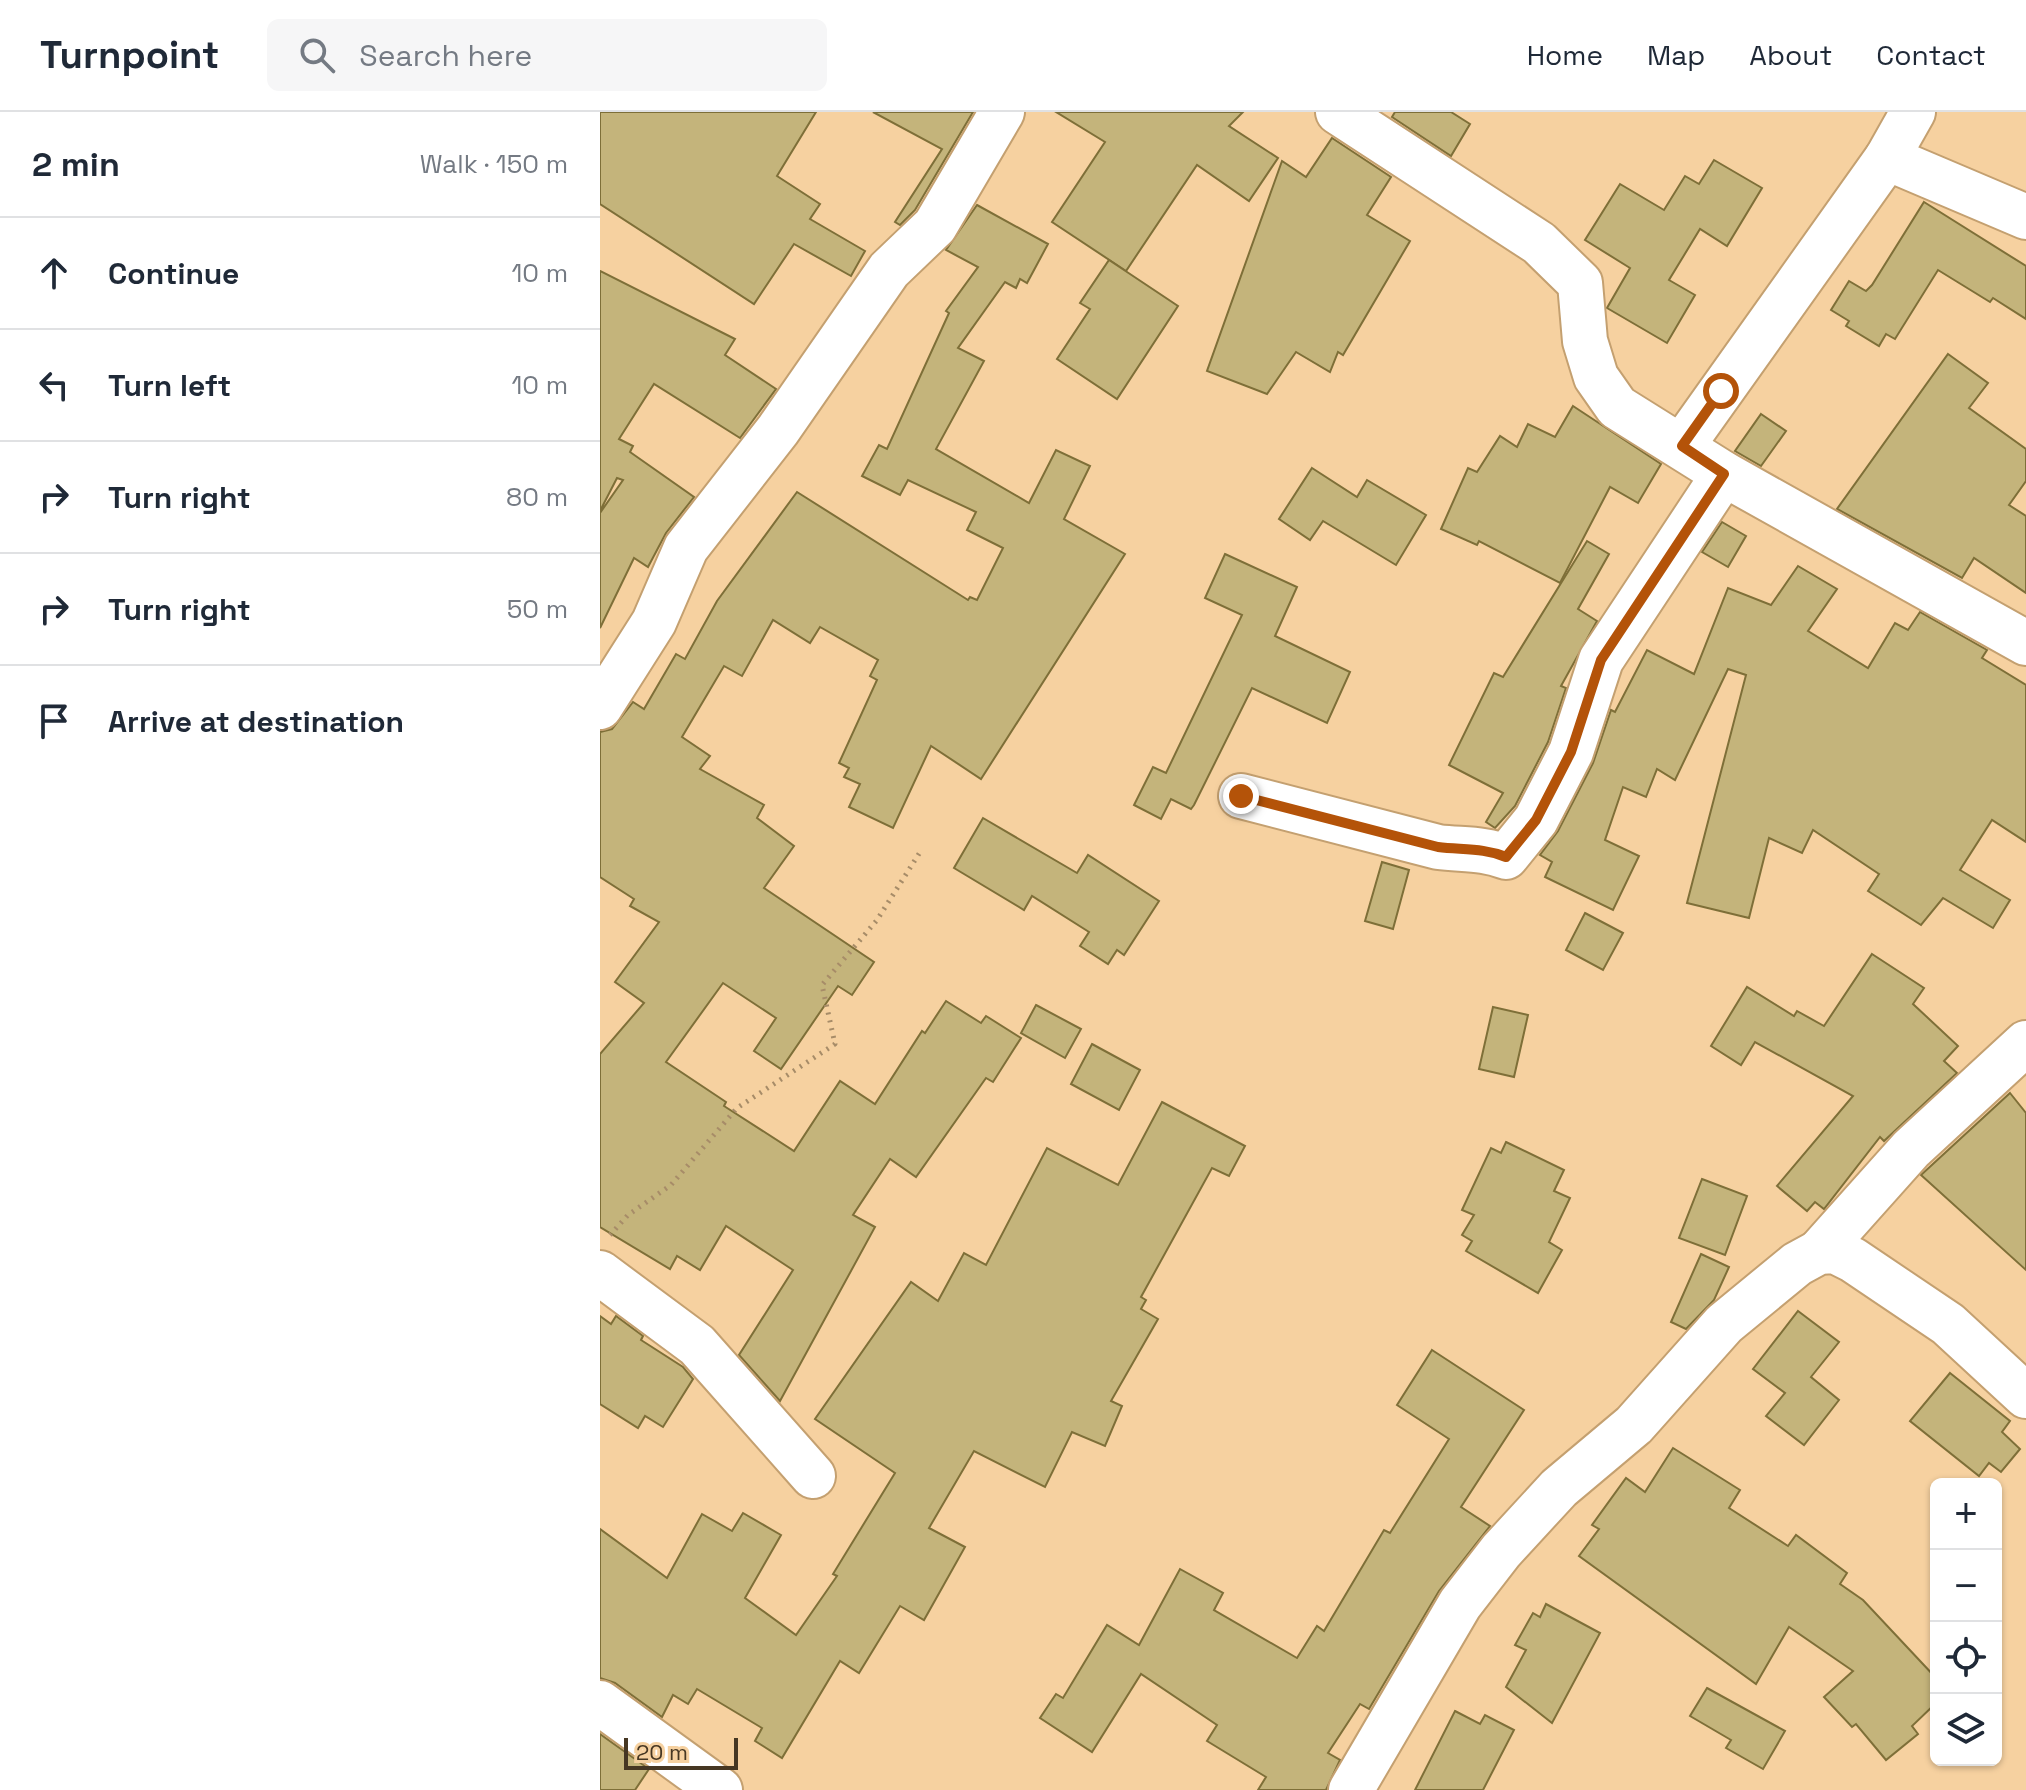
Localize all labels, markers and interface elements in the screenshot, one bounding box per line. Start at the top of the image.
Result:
search box [267,19,827,91]
text: Turnpoint [40,31,219,79]
icon: search [295,33,339,77]
text: Search here [359,36,532,75]
text: Home [1527,37,1603,73]
text: Map [1647,37,1705,73]
text: About [1749,37,1832,73]
text: Contact [1876,37,1986,73]
text: 2 min [32,143,120,186]
text: Walk · 150 m [420,147,568,181]
icon: ahead [32,251,76,295]
text: Continue [108,254,239,293]
text: 10 m [511,256,568,290]
icon: left [32,363,76,407]
text: Turn left [108,366,231,405]
text: 10 m [511,368,568,402]
route start [1703,373,1739,409]
icon: right [32,475,76,519]
text: Turn right [108,478,251,517]
text: 80 m [506,480,568,514]
icon: right [32,587,76,631]
text: Turn right [108,590,251,629]
text: 50 m [507,592,568,626]
icon: arrive [32,699,76,743]
text: Arrive at destination [108,702,404,741]
route end [1223,778,1259,814]
map controls [1930,1478,2002,1766]
button: + [1930,1478,2002,1550]
button: − [1930,1550,2002,1622]
button: locate [1930,1622,2002,1694]
button: layers [1930,1694,2002,1766]
scale bar [624,1734,738,1770]
text: 20 m [636,1738,688,1766]

